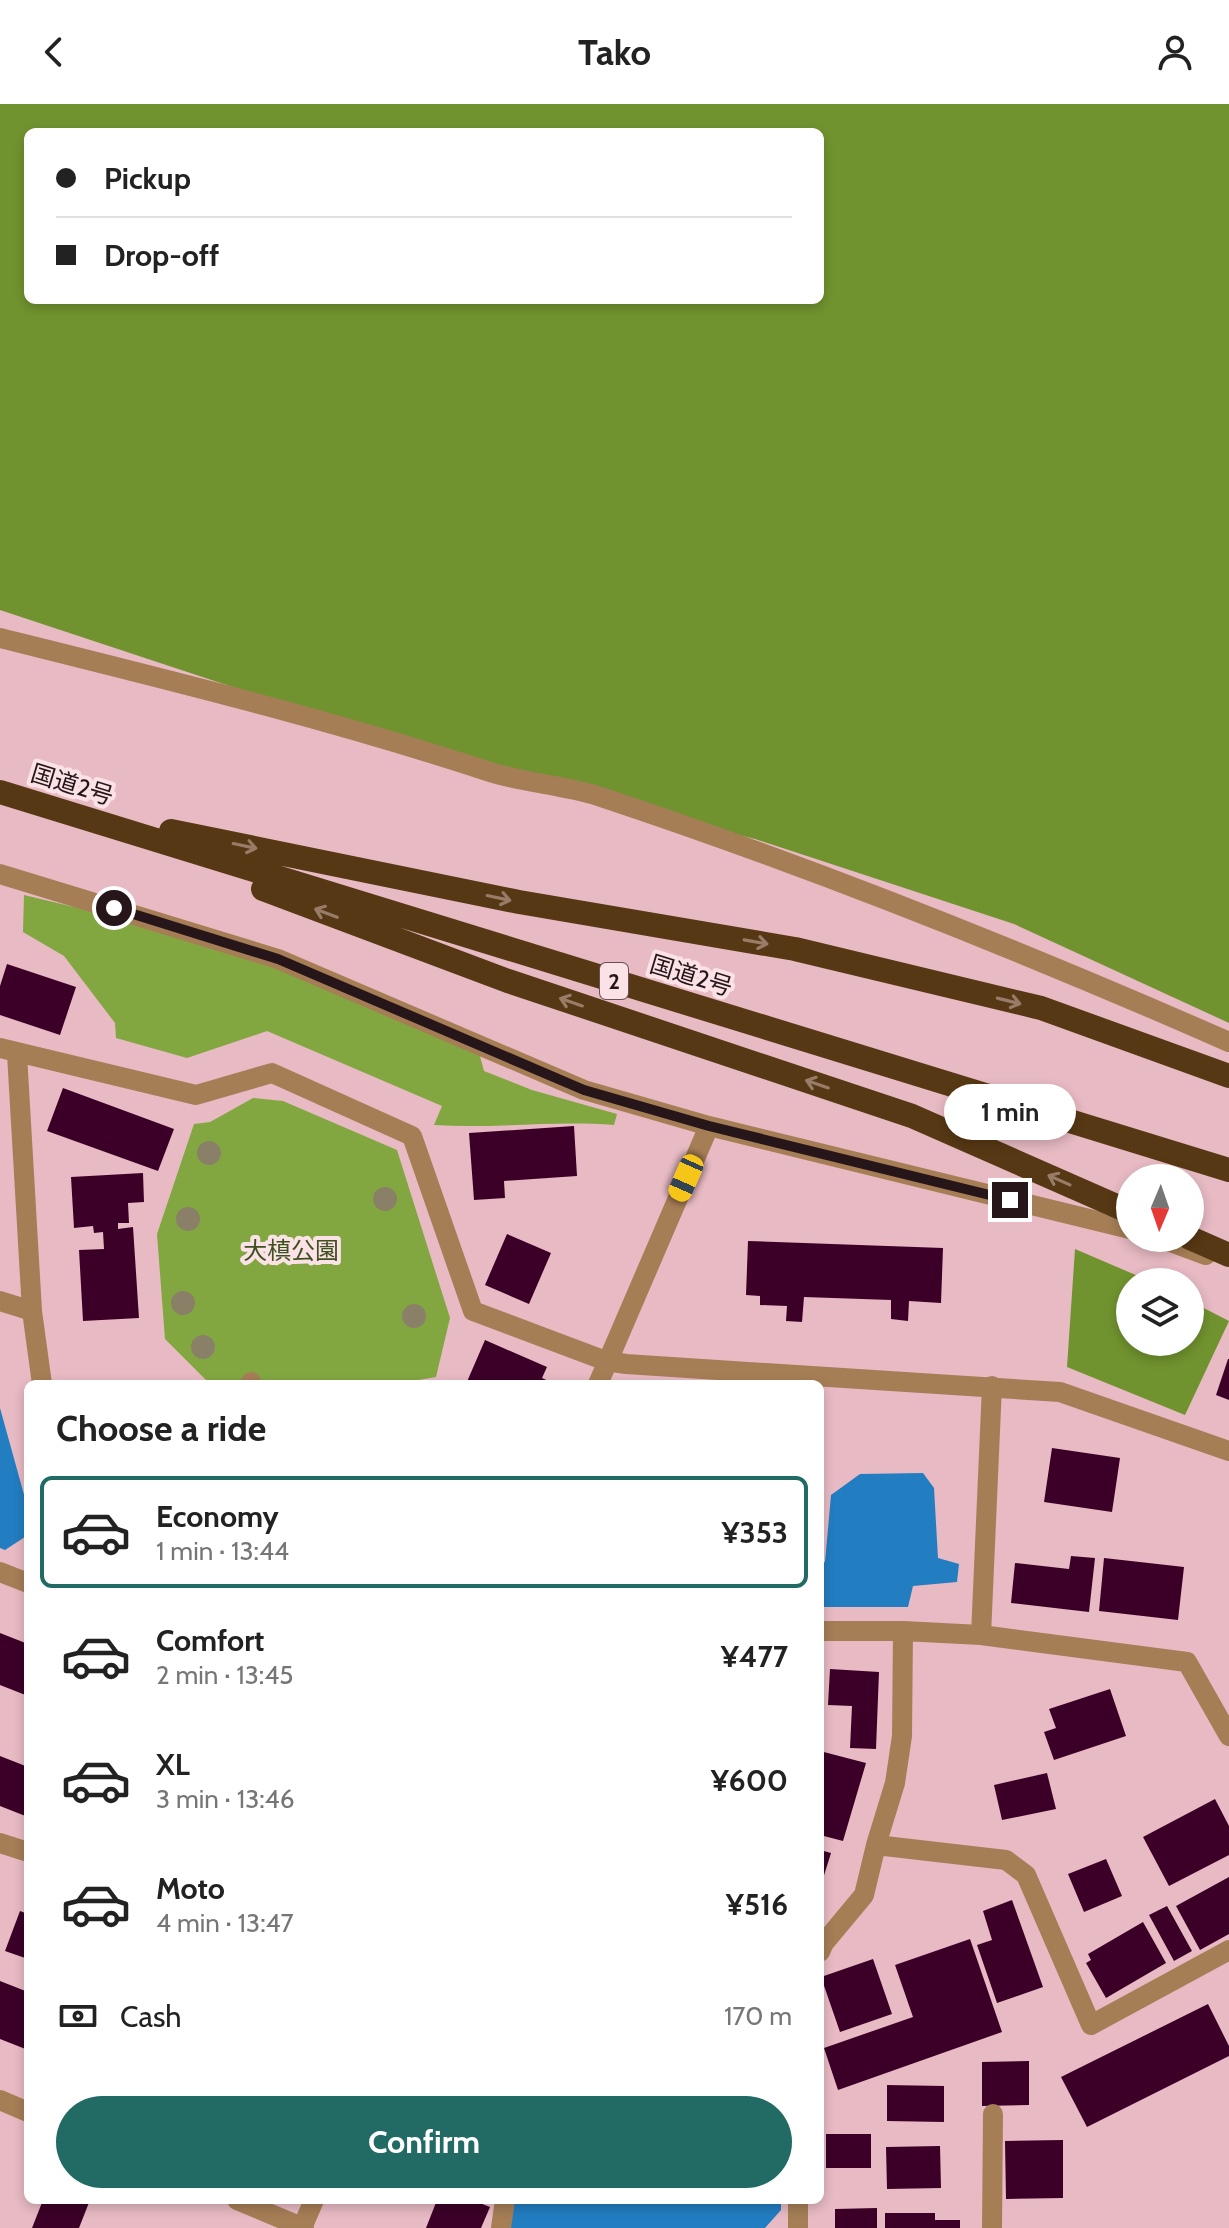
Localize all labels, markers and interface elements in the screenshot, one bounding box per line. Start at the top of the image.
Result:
icon: back [32,30,76,74]
text: Tako [578,30,651,74]
icon: person [1153,30,1197,74]
text: Pickup [104,160,191,197]
text: Drop-off [104,237,219,274]
street label: 国道2号 [27,758,117,811]
one-way arrow [231,839,257,854]
route start [96,890,132,926]
one-way arrow [486,891,512,906]
one-way arrow [314,905,339,919]
one-way arrow [742,936,768,951]
street label: 国道2号 [646,949,736,1002]
road number: 2 [600,963,628,999]
one-way arrow [558,993,583,1008]
one-way arrow [996,994,1021,1009]
one-way arrow [805,1076,830,1091]
callout: 1 min [944,1084,1076,1140]
text: 1 min [981,1096,1039,1128]
car [665,1151,707,1205]
north arrow [1116,1164,1204,1252]
map controls [1116,1164,1204,1356]
one-way arrow [1047,1172,1071,1187]
route end [992,1182,1028,1218]
park label: 大槙公園 [243,1236,339,1265]
button: layers [1116,1268,1204,1356]
text: Choose a ride [56,1406,266,1450]
icon: car [60,1496,132,1568]
text: Economy [156,1498,279,1535]
text: ¥353 [721,1514,788,1551]
text: 1 min · 13:44 [156,1535,289,1567]
icon: car [60,1620,132,1692]
text: Comfort [156,1622,264,1659]
text: ¥477 [721,1638,788,1675]
text: 2 min · 13:45 [156,1659,293,1691]
icon: car [60,1744,132,1816]
text: XL [156,1746,190,1783]
text: ¥600 [711,1762,788,1799]
text: 3 min · 13:46 [156,1783,294,1815]
icon: car [60,1868,132,1940]
text: Moto [156,1870,225,1907]
text: ¥516 [726,1886,788,1923]
text: 4 min · 13:47 [156,1907,294,1939]
icon: cash [56,1994,100,2038]
text: Cash [120,1998,182,2035]
text: 170 m [724,2000,792,2032]
button: Confirm [56,2096,792,2188]

